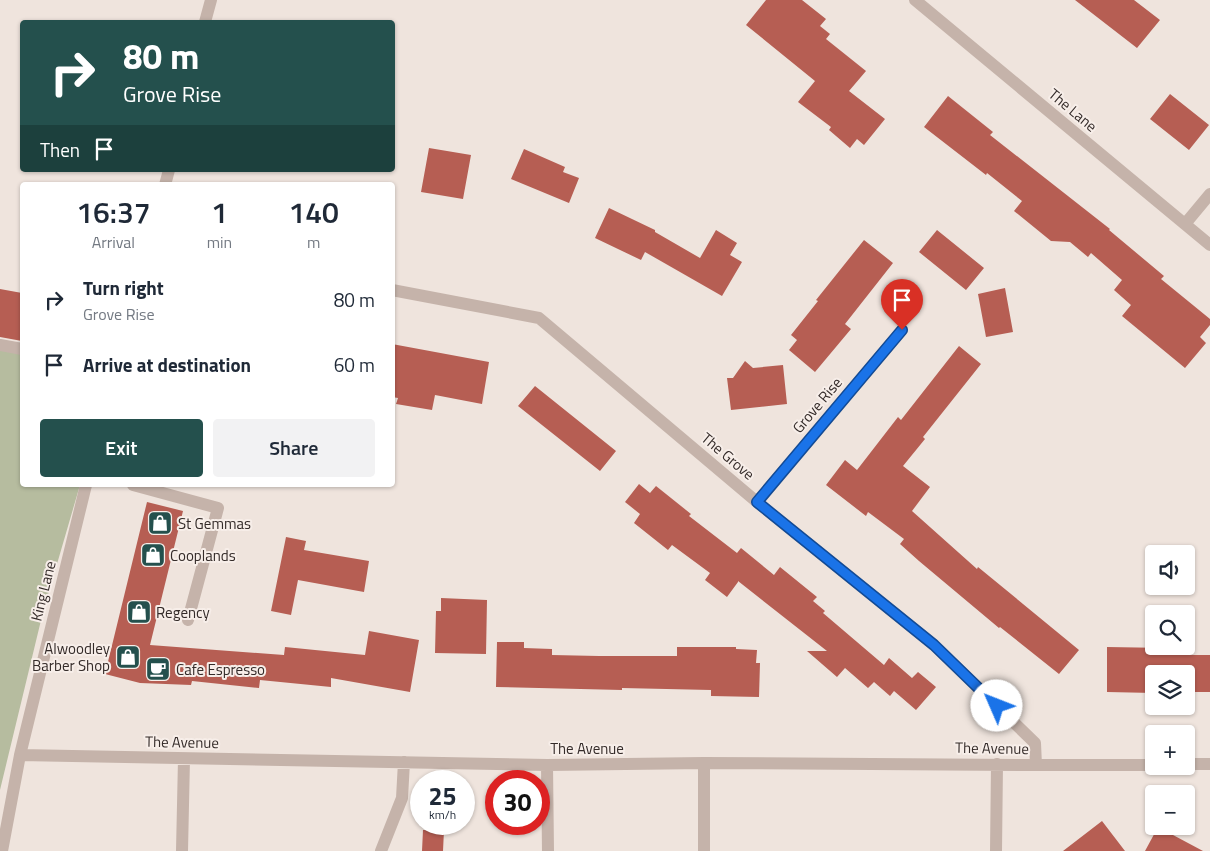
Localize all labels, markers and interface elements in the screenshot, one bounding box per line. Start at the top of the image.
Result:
text: 80 m [123,29,199,83]
icon: right [40,40,105,105]
text: Grove Rise [123,77,221,111]
street label: The Lane [1044,83,1102,137]
text: Then [40,135,80,164]
icon: arrive [90,135,118,163]
text: 16:37 [76,189,151,235]
text: 1 [211,189,228,235]
text: 140 [288,189,339,235]
text: Arrival [92,230,135,254]
text: min [207,230,232,254]
text: m [307,230,320,254]
text: Turn right [83,273,164,302]
pin [881,279,923,330]
text: 80 m [334,285,375,314]
icon: right [40,286,68,314]
icon: arrive [888,286,916,314]
text: Grove Rise [83,302,155,326]
text: Arrive at destination [83,350,251,379]
text: 60 m [334,350,375,379]
icon: arrive [40,351,68,379]
street label: Grove Rise [787,372,847,438]
button: Exit [40,419,203,477]
button: Share [213,419,375,477]
street label: The Grove [696,427,760,485]
shop icon: St Gemmas [147,510,173,536]
place label: St Gemmas [178,512,251,535]
shop icon: Cooplands [140,542,166,568]
place label: Cooplands [170,544,236,567]
map controls [1145,545,1195,835]
button: sound [1145,545,1195,595]
street label: King Lane [24,559,62,623]
shop icon: Regency [126,599,152,625]
place label: Regency [156,601,210,624]
button: search [1145,605,1195,655]
place label: Alwoodley Barber Shop [32,637,110,677]
shop icon: Alwoodley Barber Shop [115,644,141,670]
cafe icon: Cafe Espresso [145,656,171,682]
place label: Cafe Espresso [176,658,265,681]
button: layers [1145,665,1195,715]
position arrow [970,679,1022,731]
button: + [1145,725,1195,775]
street label: The Avenue [145,730,219,754]
street label: The Avenue [955,736,1029,760]
street label: The Avenue [550,737,624,760]
speed limit sign: 30 [485,770,550,835]
text: 25 [428,777,457,815]
button: − [1145,785,1195,835]
text: km/h [429,805,456,824]

